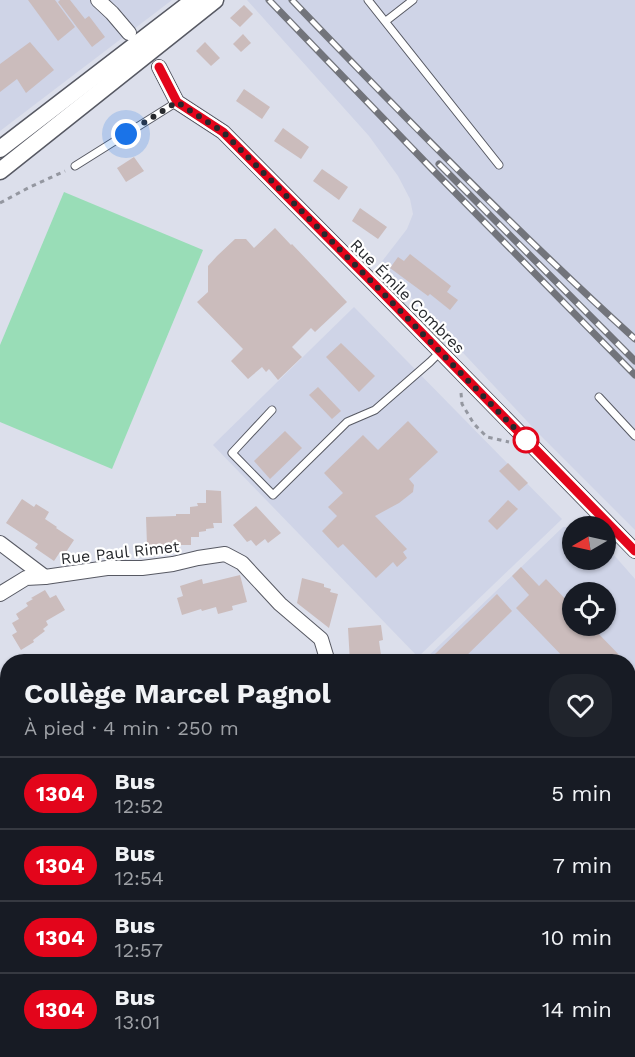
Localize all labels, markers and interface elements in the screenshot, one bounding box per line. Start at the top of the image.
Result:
your location [111,119,141,149]
street label: Rue Émile Combres [346,235,469,358]
unlabelled marker [513,427,539,453]
north arrow [562,516,616,570]
map controls [562,516,616,636]
street label: Rue Paul Rimet [60,537,181,568]
button: locate [562,582,616,636]
button: heart [549,674,612,737]
text: Collège Marcel Pagnol [24,677,331,710]
text: À pied · 4 min · 250 m [24,716,239,740]
text: Bus [115,769,155,794]
text: 1304 [36,781,85,806]
text: 5 min [551,781,612,806]
text: 12:52 [115,794,163,818]
text: Bus [115,841,155,866]
text: 1304 [36,853,85,878]
text: 7 min [552,853,612,878]
text: 12:54 [115,866,164,890]
text: Bus [115,913,155,938]
text: 1304 [36,925,85,950]
text: 10 min [542,925,612,950]
text: 12:57 [115,938,163,962]
text: Bus [115,985,155,1010]
text: 1304 [36,997,85,1022]
text: 14 min [542,997,612,1022]
text: 13:01 [115,1010,160,1034]

